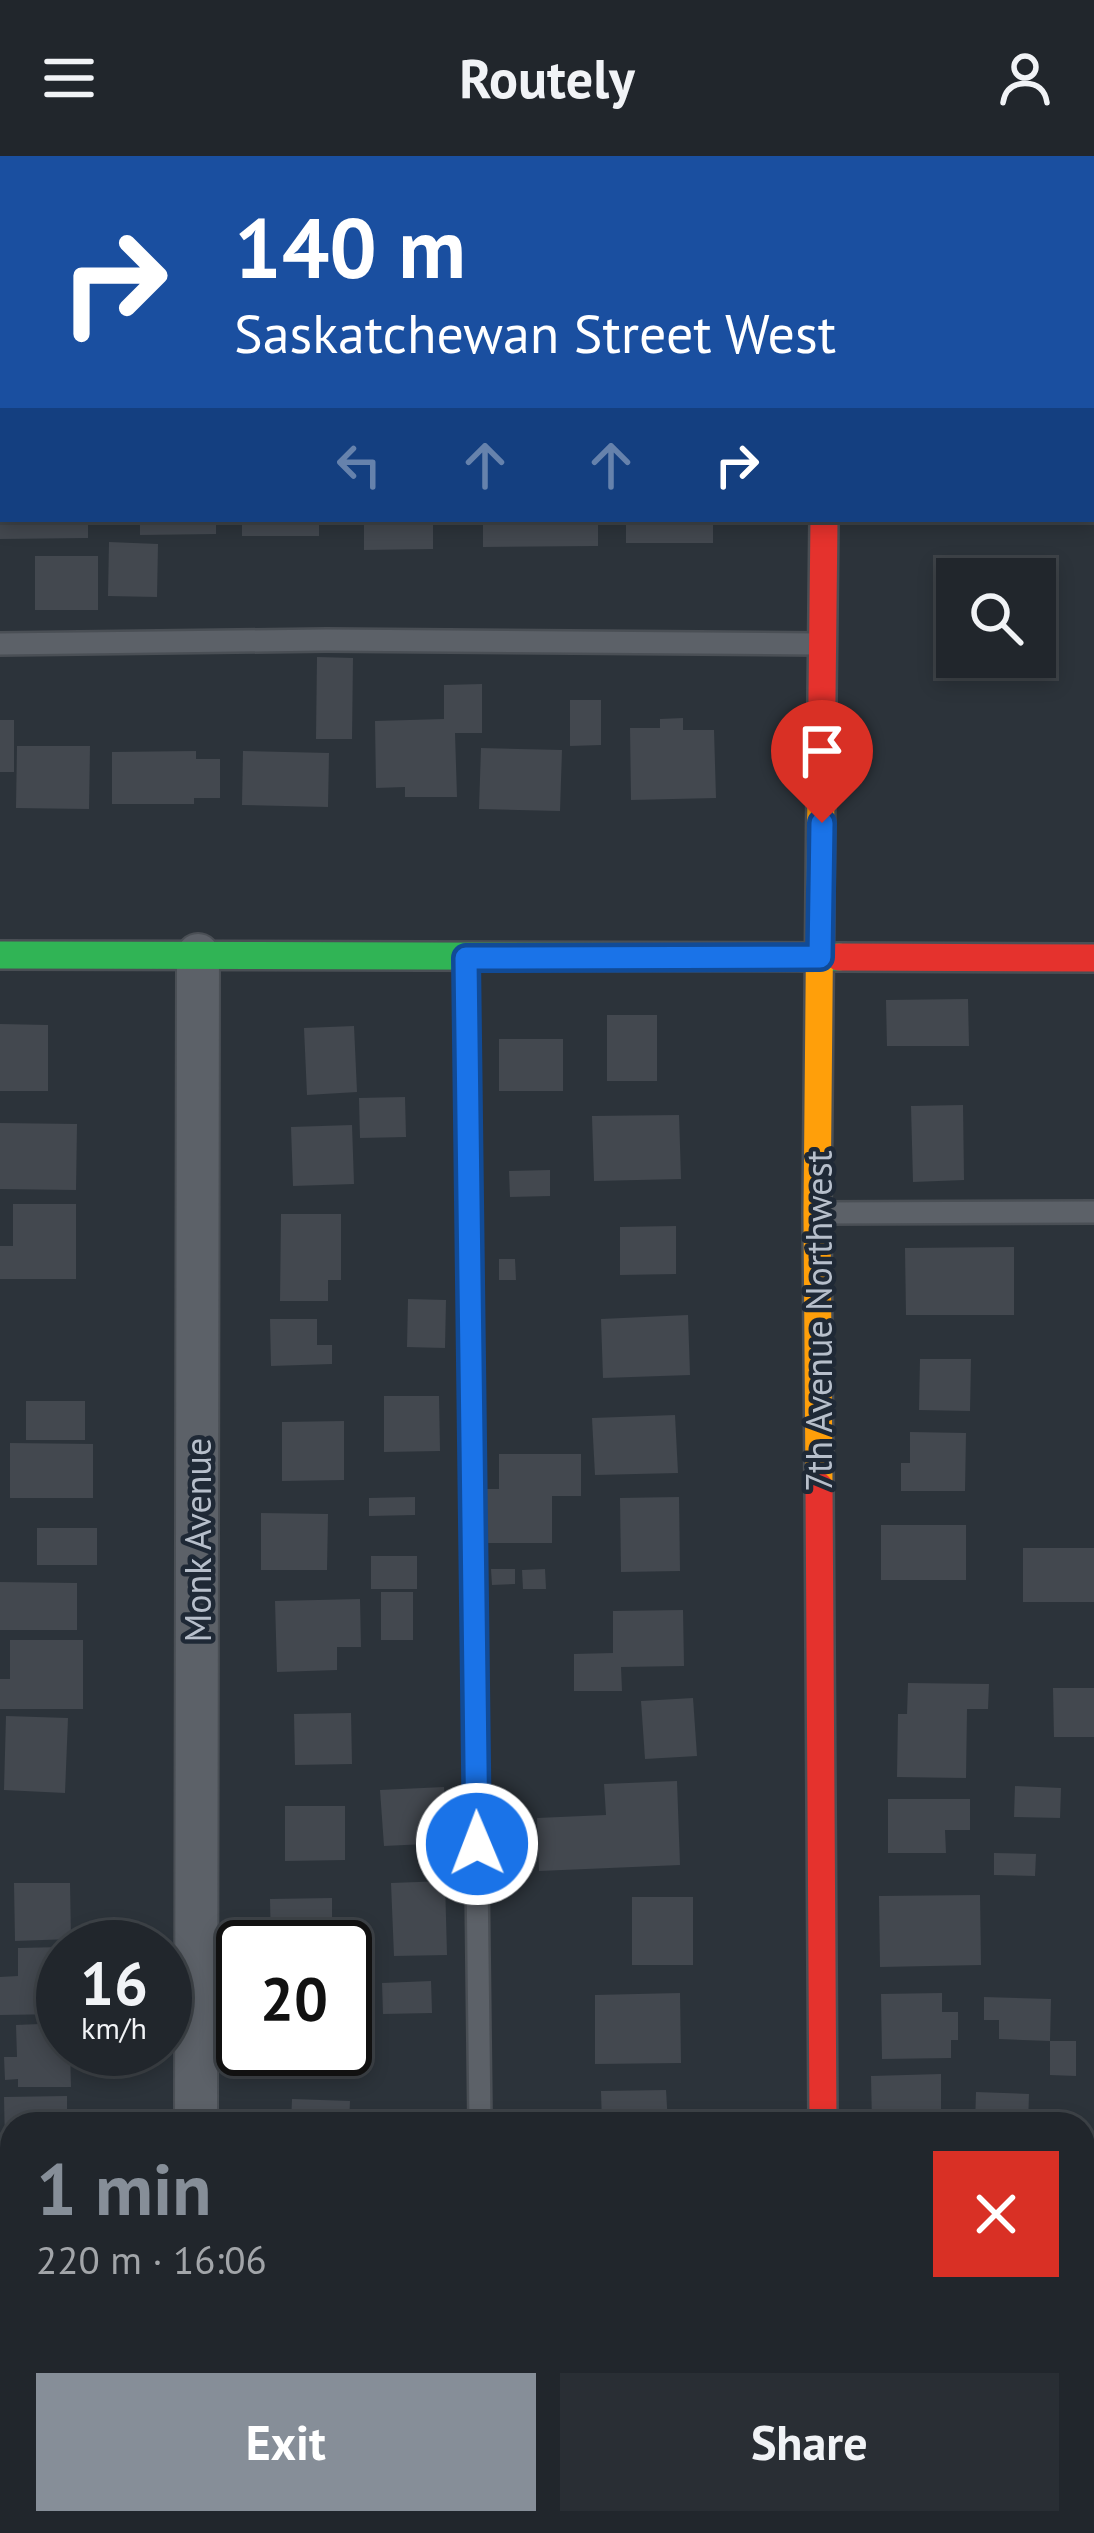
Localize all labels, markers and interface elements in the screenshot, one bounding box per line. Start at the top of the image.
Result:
text: Routely [459,43,635,113]
icon: menu [36,45,102,111]
icon: person [992,45,1058,111]
text: 140 m [234,192,466,301]
icon: right [36,204,192,360]
text: Saskatchewan Street West [234,298,836,368]
icon: left [326,432,392,498]
icon: ahead [452,432,518,498]
icon: ahead [578,432,644,498]
icon: right [704,432,770,498]
map controls [936,558,1056,678]
button: search [936,558,1056,678]
pin [771,700,873,823]
icon: arrive [789,718,855,784]
street label: 7th Avenue Northwest [795,1150,842,1492]
street label: Monk Avenue [174,1438,221,1642]
position arrow [414,1781,540,1907]
speed limit sign: 20 [216,1920,372,2076]
text: 16 [80,1944,148,2022]
text: km/h [81,2008,147,2047]
text: 1 min [36,2142,212,2235]
button: close [933,2151,1059,2277]
text: 220 m · 16:06 [36,2234,267,2285]
button: Exit [36,2373,536,2511]
button: Share [560,2373,1059,2511]

